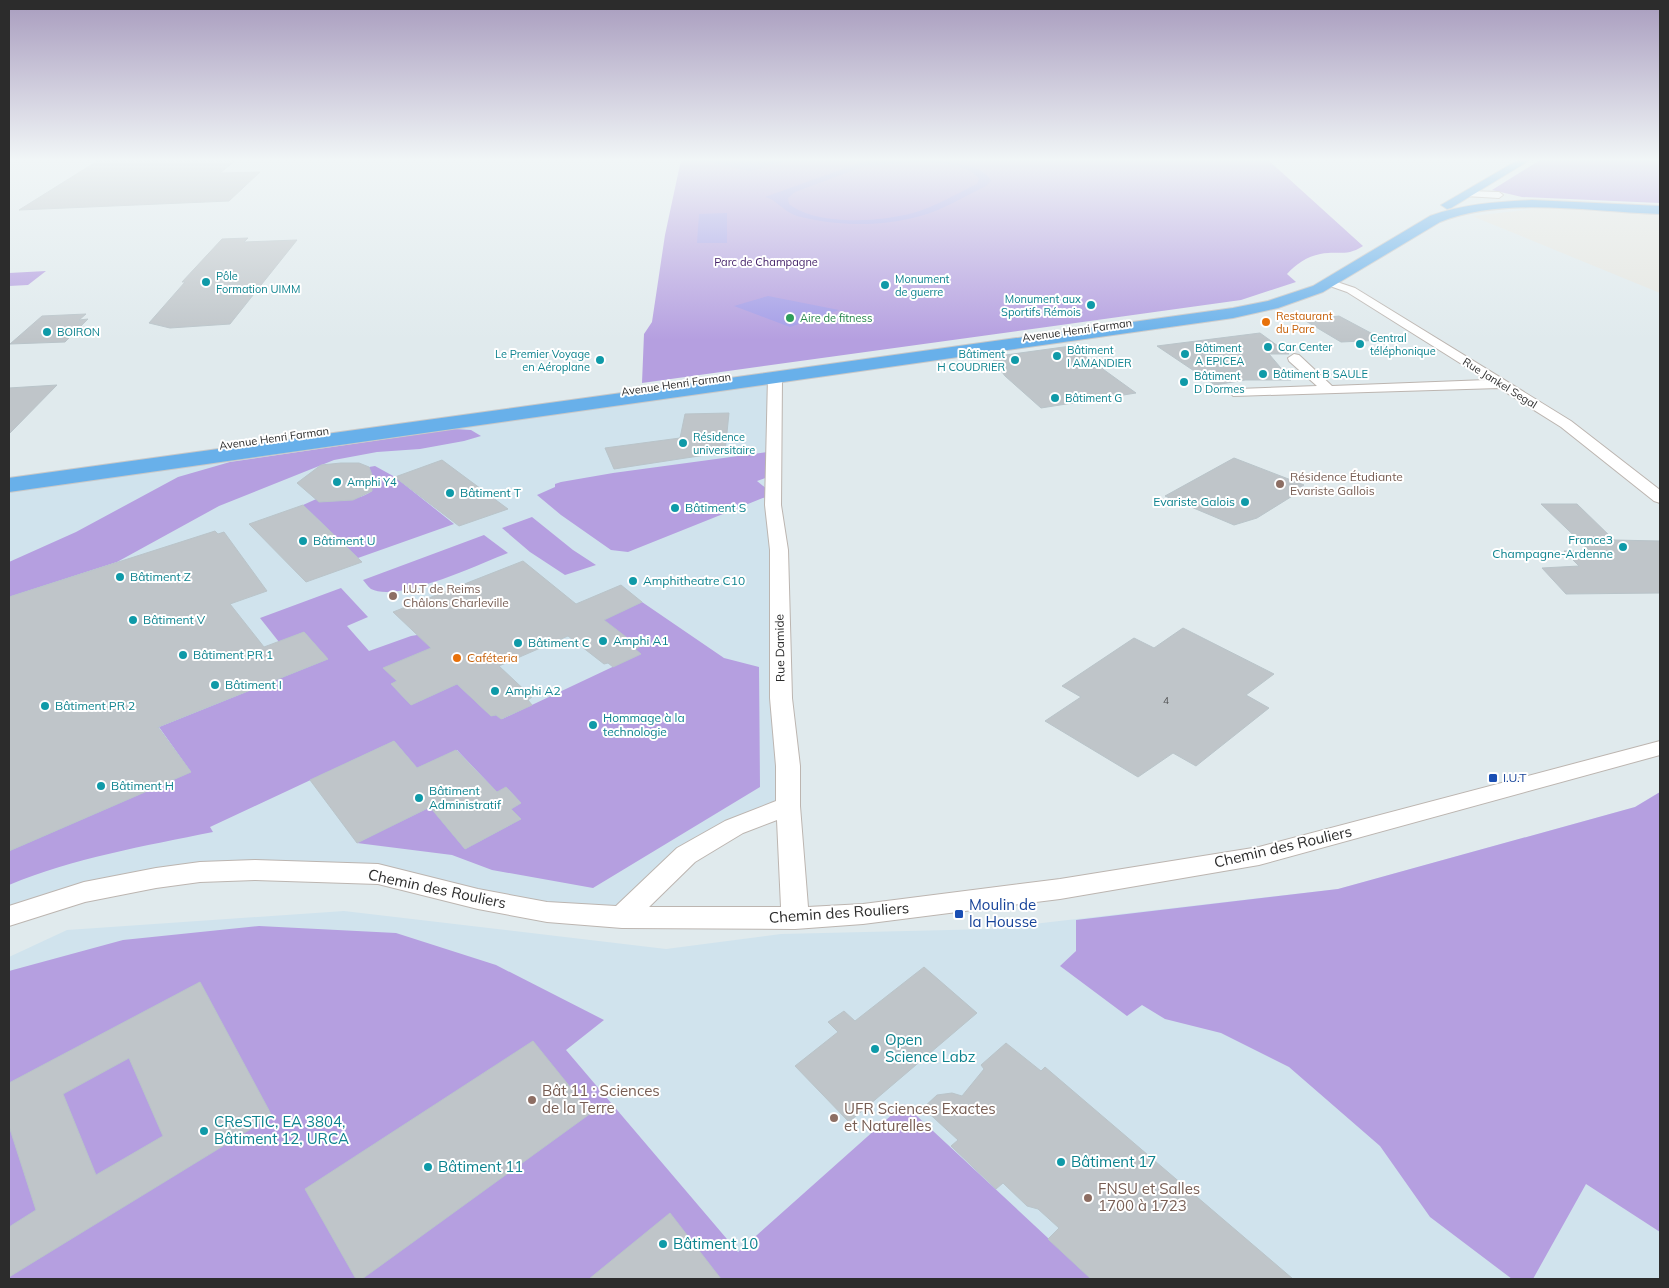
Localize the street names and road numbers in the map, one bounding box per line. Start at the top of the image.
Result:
street label: Avenue Henri Farman [1021,315,1133,345]
street label: Rue Jankel Segal [1460,354,1540,412]
street label: Avenue Henri Farman [620,369,732,399]
street label: Avenue Henri Farman [218,423,330,453]
street label: Rue Damide [771,614,788,682]
street label: Chemin des Rouliers [1212,821,1354,872]
street label: Chemin des Rouliers [366,865,508,912]
street label: Chemin des Rouliers [768,898,910,927]

